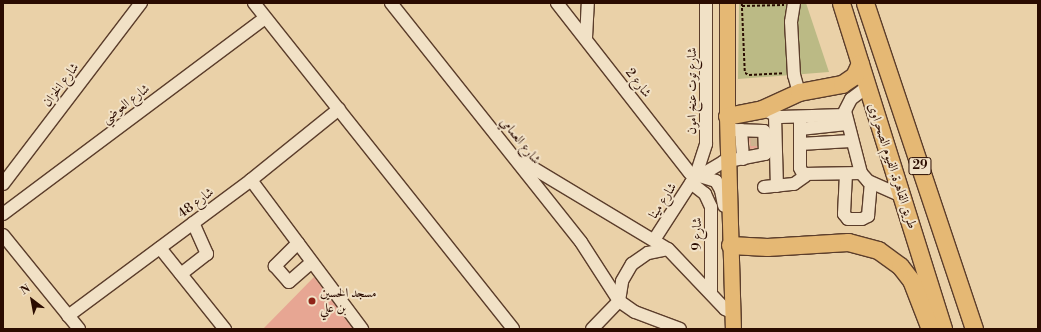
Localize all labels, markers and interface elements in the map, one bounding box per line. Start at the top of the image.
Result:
street label: شارع توت عنخ امون [684,47,700,135]
street label: شارع الخزان [39,60,83,110]
street label: شارع 2 [622,65,654,101]
street label: شارع العوضي [99,81,153,127]
street label: طريق القاهرة, الفيوم الصحراوى [864,101,920,231]
street label: شارع العمامي [497,115,543,167]
road number: 29 [908,156,932,176]
street label: شارع مينا [646,180,680,222]
street label: شارع 48 [175,184,217,222]
street label: شارع 9 [689,217,705,251]
north arrow [12,280,52,320]
text: N [18,282,33,298]
place label: مسجد الحسين بن علي [320,286,376,317]
marker: مسجد الحسين بن علي [307,296,317,306]

